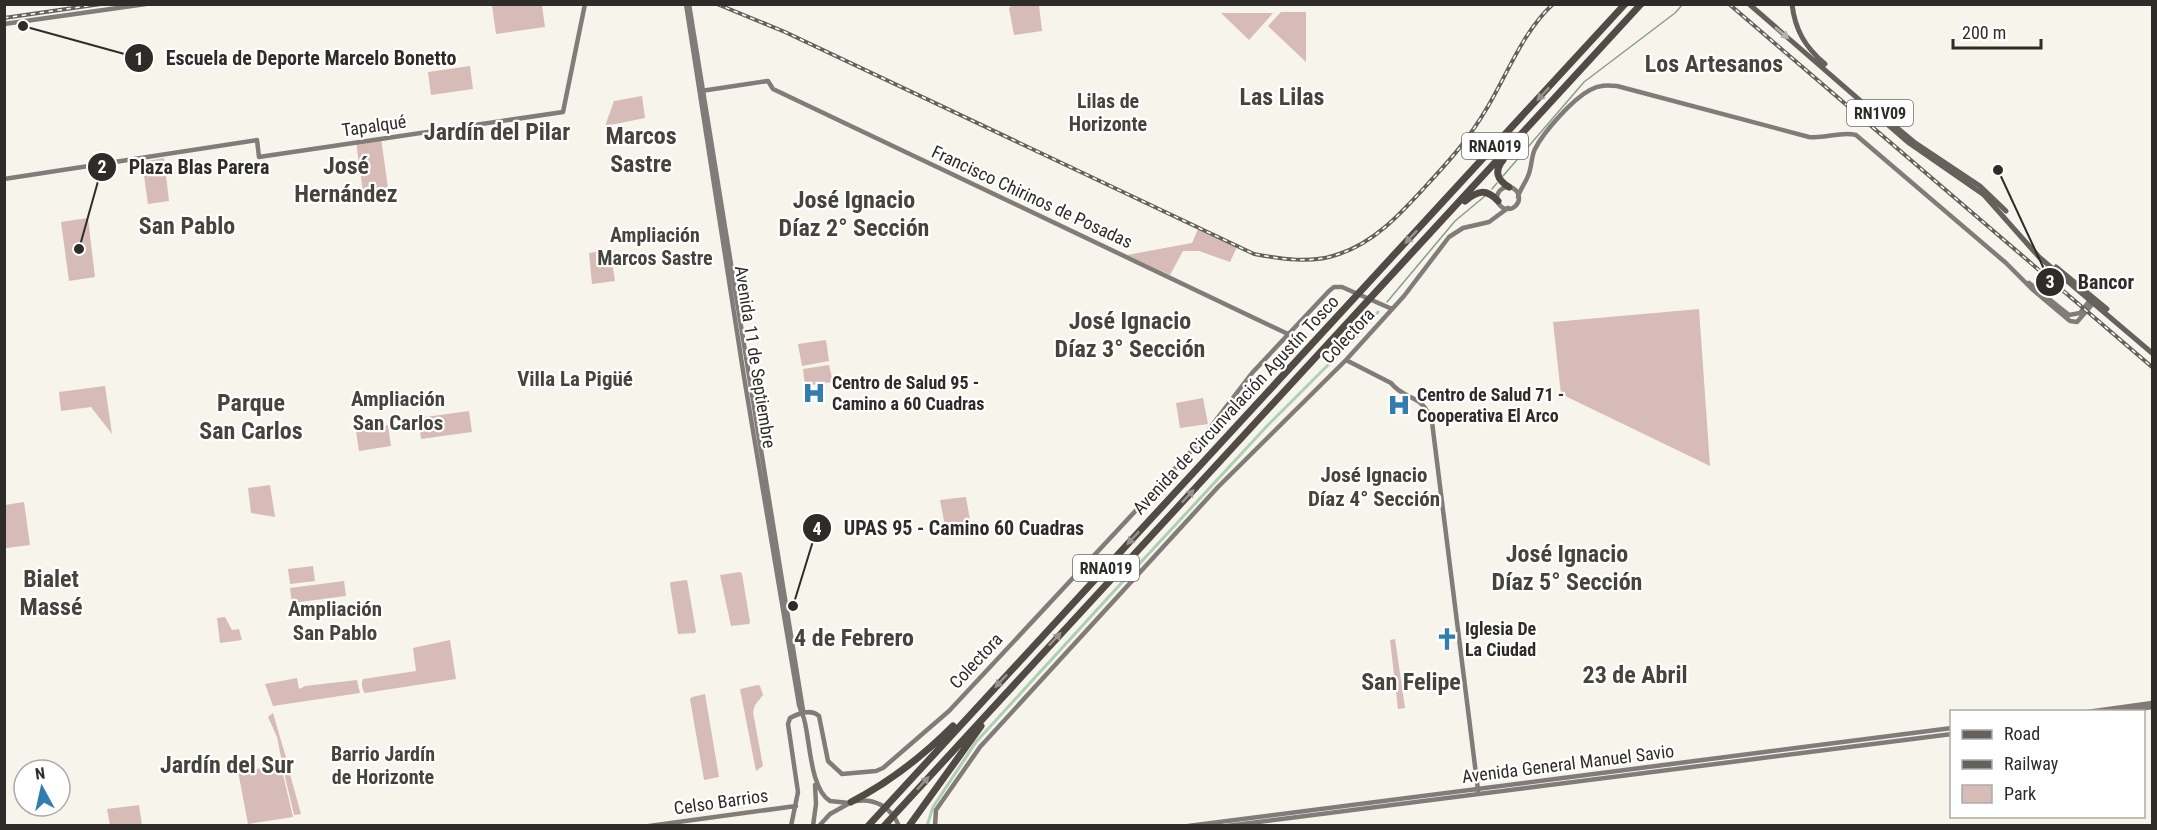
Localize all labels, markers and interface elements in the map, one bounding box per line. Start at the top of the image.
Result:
scale bar [1953,12,2042,50]
text: 200 m [1962,22,2006,43]
one-way arrow [1774,26,1790,39]
callout: Escuela de Deporte Marcelo Bonetto [124,39,468,77]
text: Escuela de Deporte Marcelo Bonetto [166,46,456,70]
text: 1 [134,48,144,69]
district label: Los Artesanos [1645,50,1783,78]
district label: Las Lilas [1239,83,1325,111]
one-way arrow [1537,86,1550,101]
district label: Lilas de Horizonte [1069,89,1147,136]
road number: RN1V09 [1847,100,1913,126]
street label: Tapalqué [340,111,407,140]
district label: Jardín del Pilar [424,118,570,146]
district label: Marcos Sastre [605,122,677,178]
road number: RNA019 [1462,133,1528,159]
street label: Francisco Chirinos de Posadas [929,141,1136,252]
callout: Plaza Blas Parera [87,148,281,186]
district label: José Hernández [294,152,398,208]
text: Plaza Blas Parera [129,155,269,179]
text: 2 [97,156,107,177]
district label: José Ignacio Díaz 2° Sección [779,186,929,242]
district label: San Pablo [139,212,235,240]
district label: Ampliación Marcos Sastre [597,223,713,270]
one-way arrow [1404,230,1418,245]
callout: Bancor [2035,263,2146,301]
street label: Avenida 11 de Septiembre [731,264,780,450]
text: Bancor [2078,270,2135,294]
text: 3 [2045,271,2055,292]
street label: Avenida de Circunvalación Agustín Tosco [1128,291,1343,519]
street label: Colectora [1317,304,1379,368]
district label: José Ignacio Díaz 3° Sección [1055,307,1205,363]
district label: Villa La Pigüé [517,367,633,391]
place label: Centro de Salud 95 - Camino a 60 Cuadras [832,372,984,414]
hospital icon: Centro de Salud 95 - Camino a 60 Cuadras [801,380,827,406]
place label: Centro de Salud 71 - Cooperativa El Arco [1417,384,1564,426]
district label: Ampliación San Carlos [351,387,445,435]
district label: Parque San Carlos [199,389,303,445]
hospital icon: Centro de Salud 71 - Cooperativa El Arco [1386,392,1412,418]
district label: José Ignacio Díaz 4° Sección [1308,463,1440,511]
one-way arrow [1181,489,1194,504]
callout: UPAS 95 - Camino 60 Cuadras [802,509,1096,547]
text: UPAS 95 - Camino 60 Cuadras [844,516,1084,540]
text: 4 [812,518,822,539]
one-way arrow [1127,530,1140,545]
district label: José Ignacio Díaz 5° Sección [1492,540,1642,596]
road number: RNA019 [1073,555,1139,581]
district label: Bialet Massé [20,565,82,621]
district label: Ampliación San Pablo [288,597,382,645]
place label: Iglesia De La Ciudad [1465,618,1537,660]
district label: 4 de Febrero [794,624,914,652]
church icon: Iglesia De La Ciudad [1434,626,1460,652]
street label: Colectora [945,629,1007,693]
one-way arrow [1048,632,1062,646]
district label: 23 de Abril [1583,661,1687,689]
district label: San Felipe [1361,668,1461,696]
one-way arrow [994,674,1008,688]
legend [1950,710,2145,818]
text: Road [2004,723,2040,744]
street label: Avenida General Manuel Savio [1461,740,1675,787]
district label: Barrio Jardín de Horizonte [331,742,435,789]
district label: Jardín del Sur [160,751,294,779]
text: Railway [2004,753,2059,774]
north arrow [12,758,72,818]
text: N [34,764,46,784]
one-way arrow [916,775,930,790]
text: Park [2004,783,2036,804]
street label: Celso Barrios [672,784,769,819]

